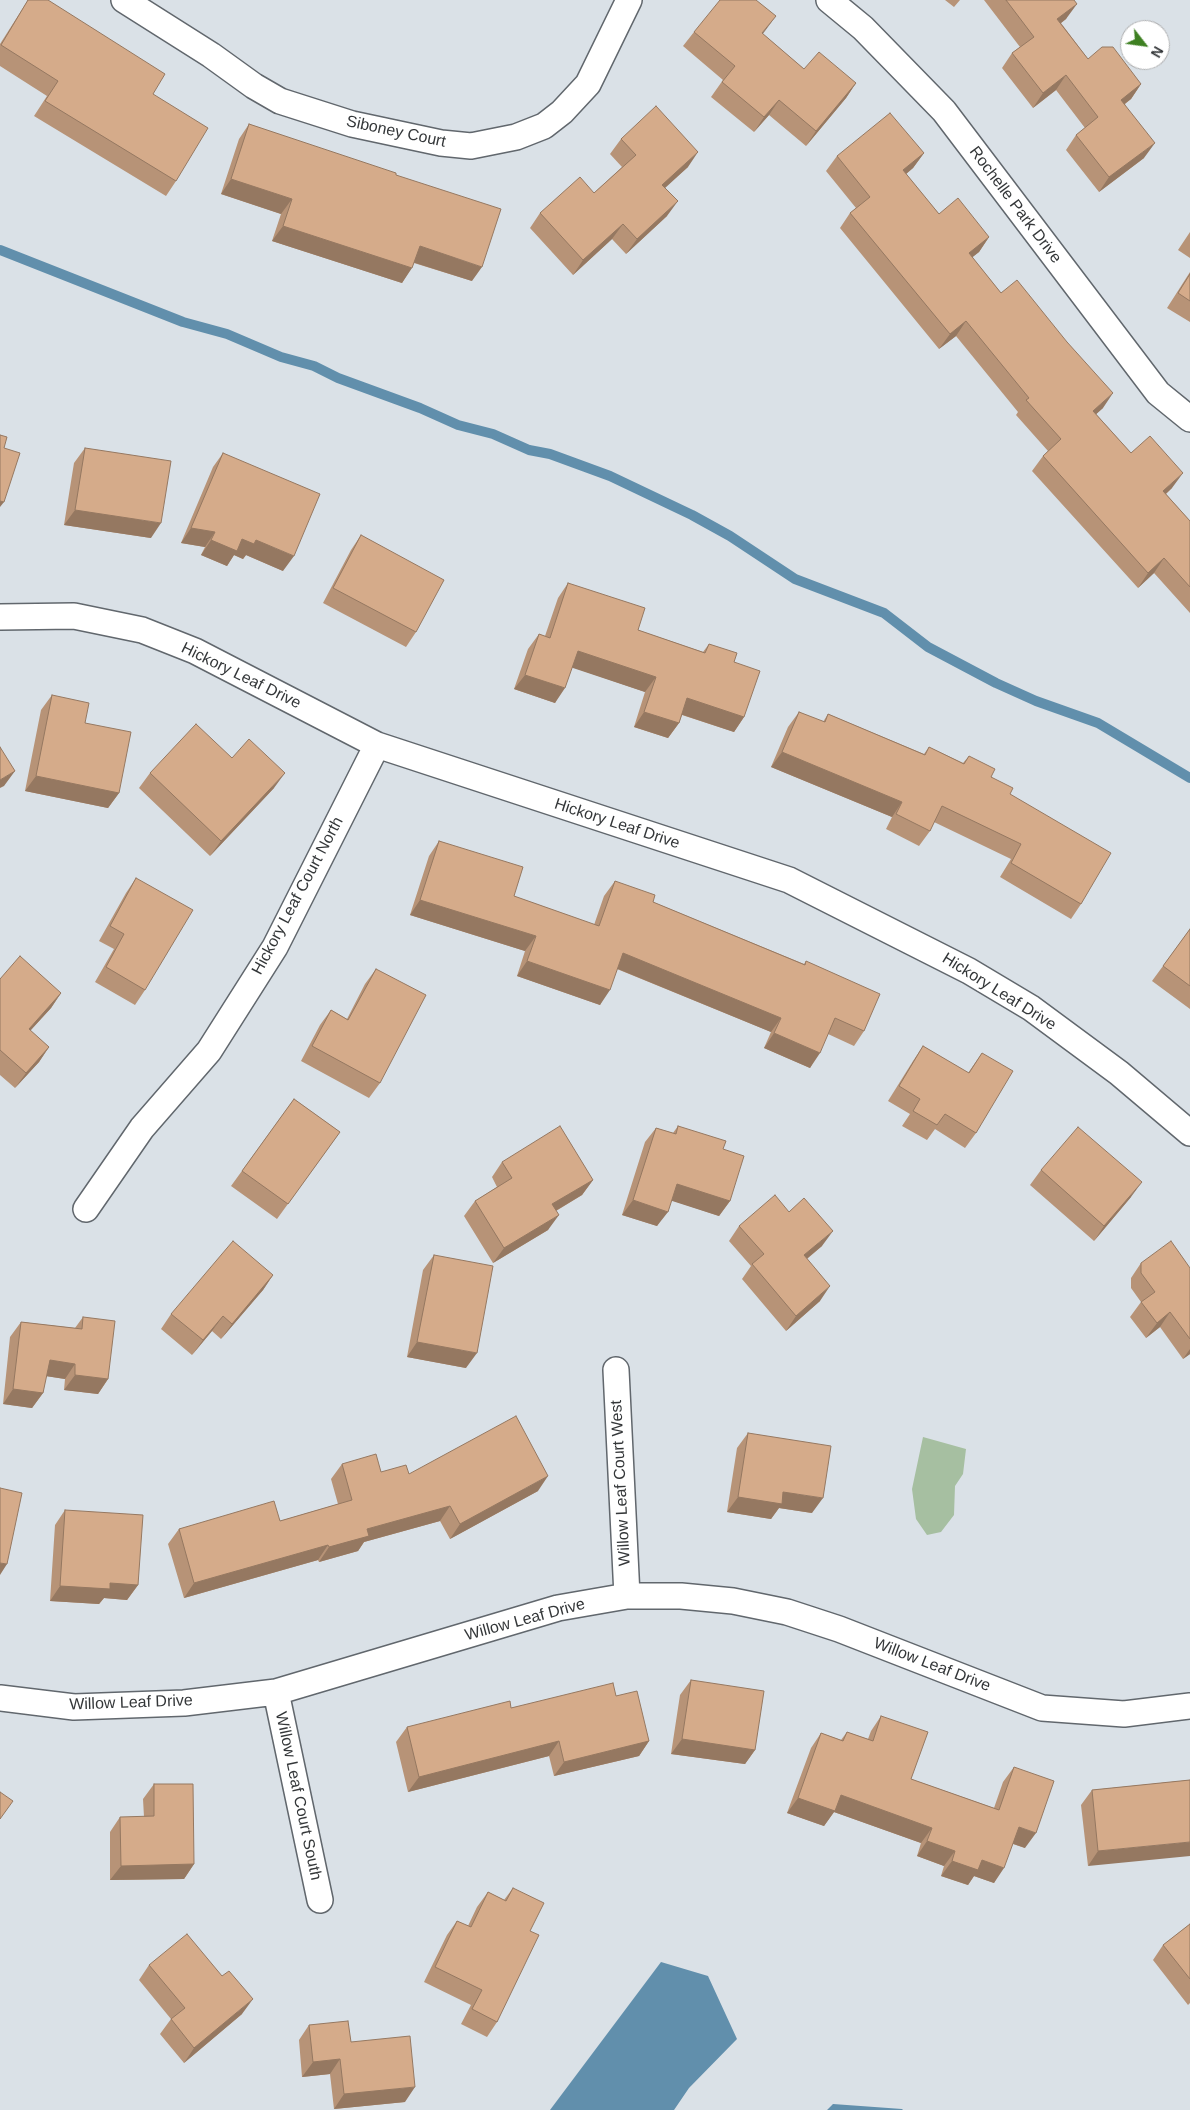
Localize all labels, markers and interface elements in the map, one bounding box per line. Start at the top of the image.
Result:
north arrow [1120,20,1170,70]
text: N [1148,44,1167,60]
street label: Siboney Court [344,112,448,152]
street label: Rochelle Park Drive [965,143,1065,267]
street label: Hickory Leaf Drive [178,639,304,713]
street label: Hickory Leaf Drive [552,795,682,853]
street label: Hickory Leaf Court North [248,814,348,978]
street label: Hickory Leaf Drive [938,949,1060,1035]
street label: Willow Leaf Court West [607,1400,635,1566]
street label: Willow Leaf Drive [463,1595,587,1645]
street label: Willow Leaf Drive [871,1634,993,1696]
street label: Willow Leaf Drive [69,1691,193,1715]
street label: Willow Leaf Court South [271,1710,325,1882]

